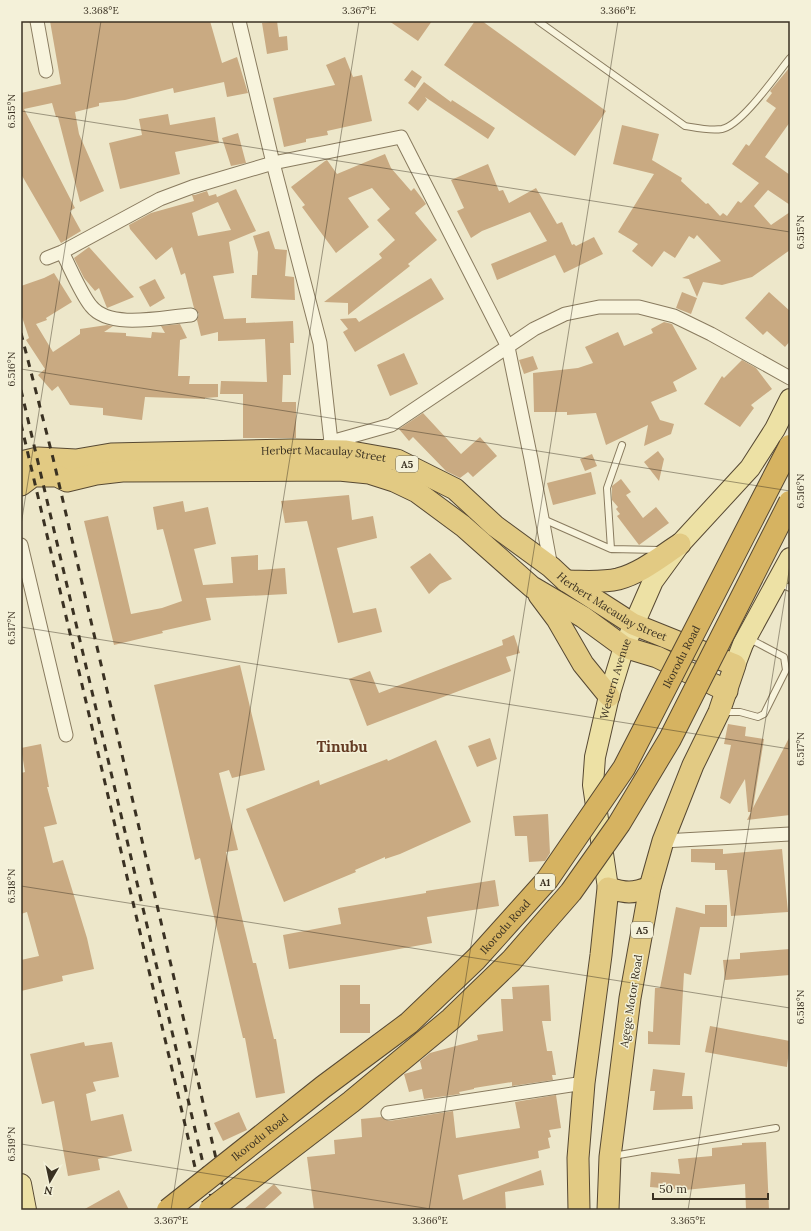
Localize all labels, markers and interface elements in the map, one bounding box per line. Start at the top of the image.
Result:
text: 3.368°E [83,4,119,17]
text: 3.367°E [342,4,376,17]
text: 3.366°E [600,4,636,17]
text: 6.515°N [5,93,18,128]
text: 6.515°N [794,214,807,249]
text: 6.516°N [5,351,18,386]
street label: Herbert Macaulay Street [261,443,388,465]
road number: A5 [396,456,418,472]
text: 6.516°N [794,473,807,508]
street label: Herbert Macaulay Street [554,569,670,644]
text: 6.517°N [5,611,18,645]
street label: Ikorodu Road [659,623,703,691]
street label: Western Avenue [597,636,634,720]
text: 6.517°N [794,732,807,766]
district label: Tinubu [316,737,368,756]
text: 6.518°N [5,868,18,903]
road number: A1 [535,874,555,890]
street label: Ikorodu Road [477,896,533,957]
road number: A5 [631,922,653,938]
street label: Agege Motor Road [617,953,645,1050]
text: 6.518°N [794,989,807,1024]
street label: Ikorodu Road [228,1110,291,1164]
text: 6.519°N [5,1126,18,1161]
north arrow [30,1161,70,1201]
scale bar [653,1175,768,1201]
text: 50 m [659,1181,687,1196]
text: N [43,1183,54,1198]
text: 3.367°E [154,1214,188,1227]
text: 3.366°E [412,1214,448,1227]
text: 3.365°E [670,1214,706,1227]

